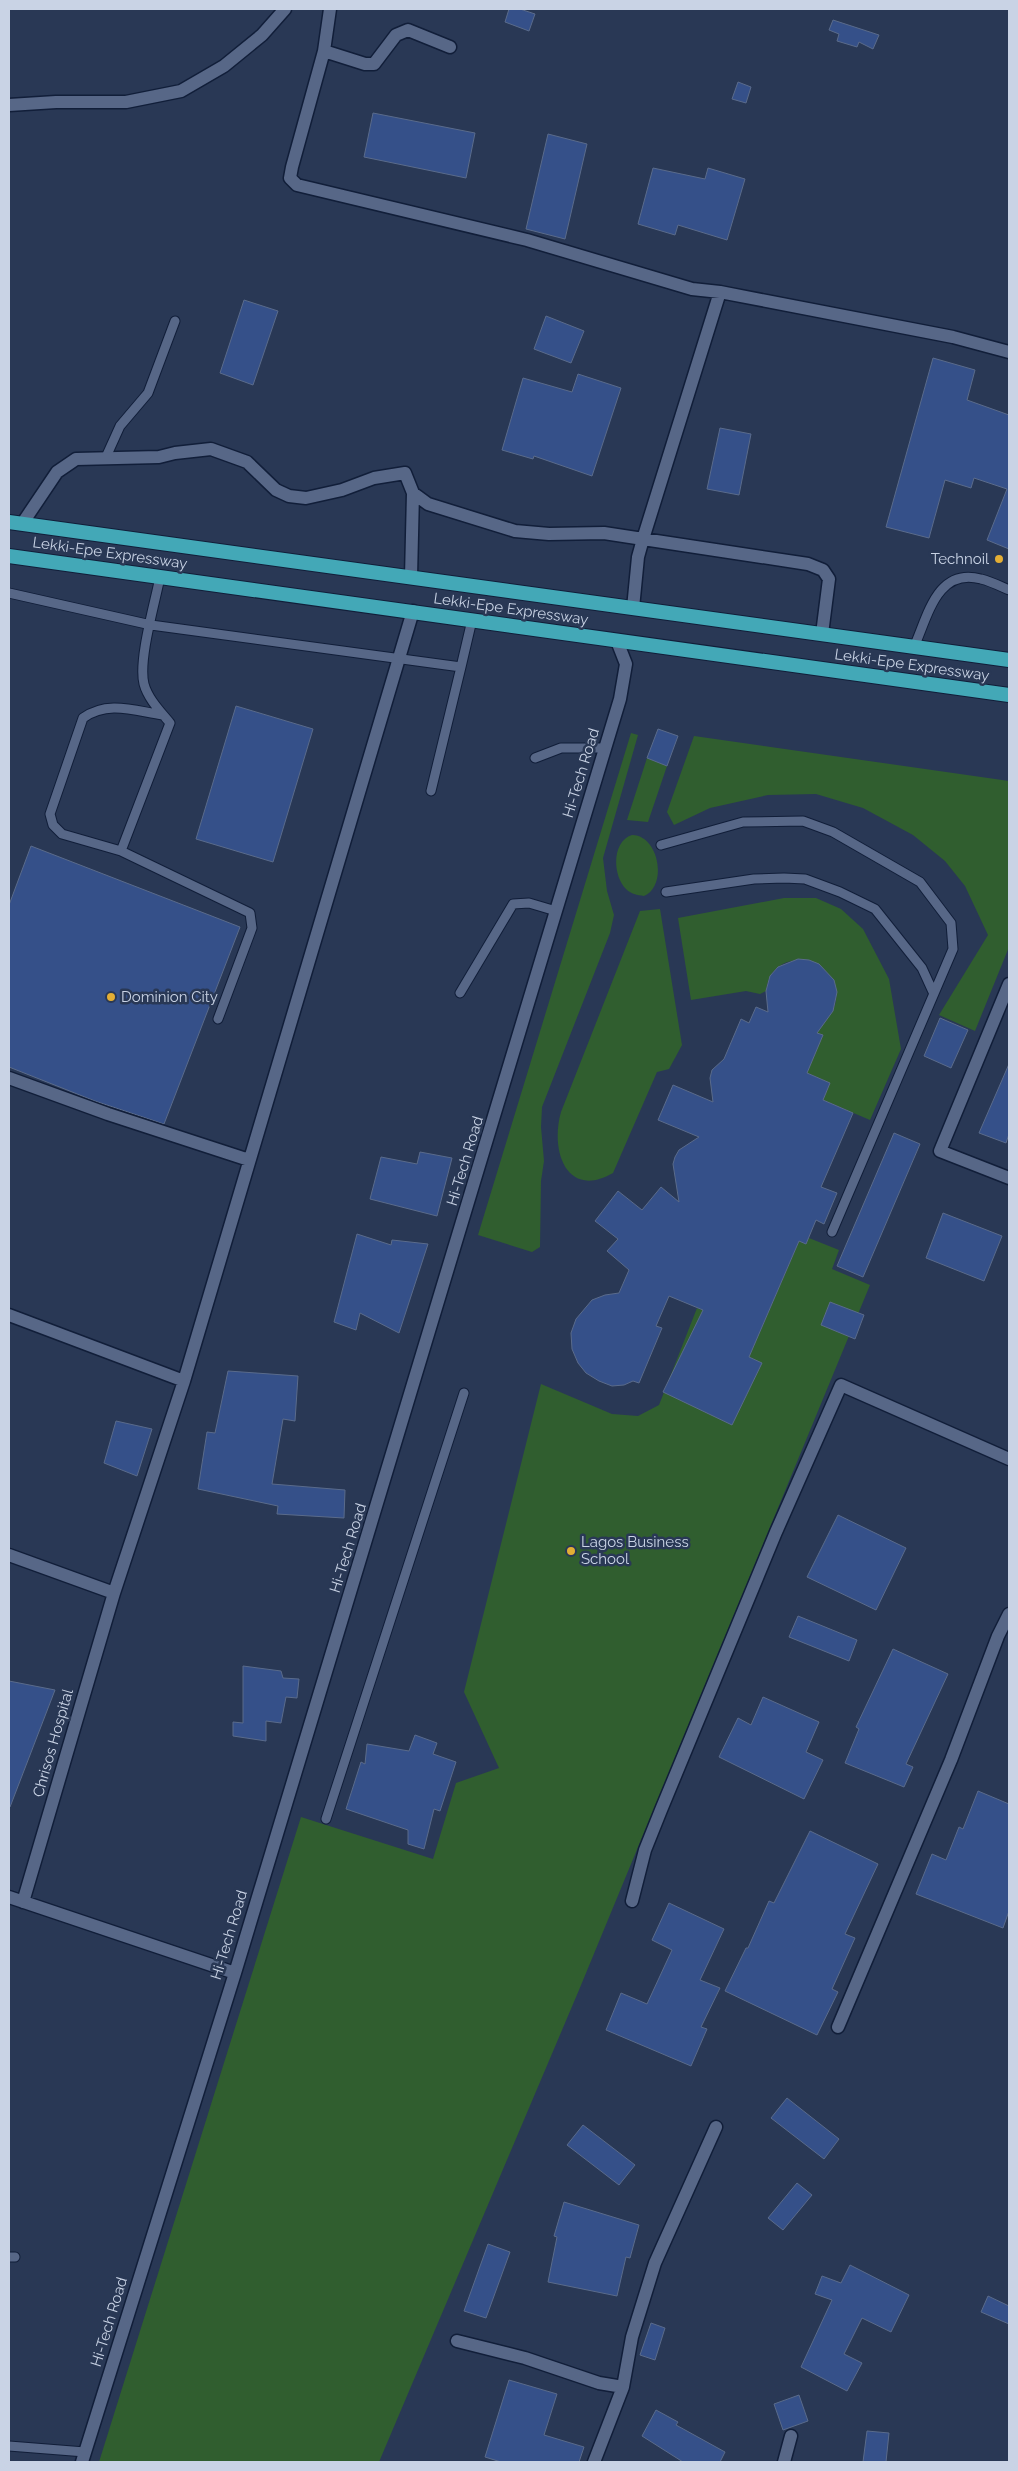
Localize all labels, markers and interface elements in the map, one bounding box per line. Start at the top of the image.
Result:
street label: Lekki-Epe Expressway [31,533,189,573]
place label: Technoil [931,550,990,568]
marker: Technoil [993,553,1005,565]
street label: Lekki-Epe Expressway [432,589,590,629]
street label: Lekki-Epe Expressway [833,645,991,685]
street label: Hi-Tech Road [559,726,603,820]
place label: Dominion City [121,988,218,1006]
marker: Dominion City [105,991,117,1003]
street label: Hi-Tech Road [443,1114,487,1208]
street label: Hi-Tech Road [326,1501,370,1595]
place label: Lagos Business School [581,1533,689,1568]
marker: Lagos Business School [565,1545,577,1557]
street label: Chrisos Hospital [29,1686,77,1799]
street label: Hi-Tech Road [207,1888,251,1982]
street label: Hi-Tech Road [87,2275,131,2369]

